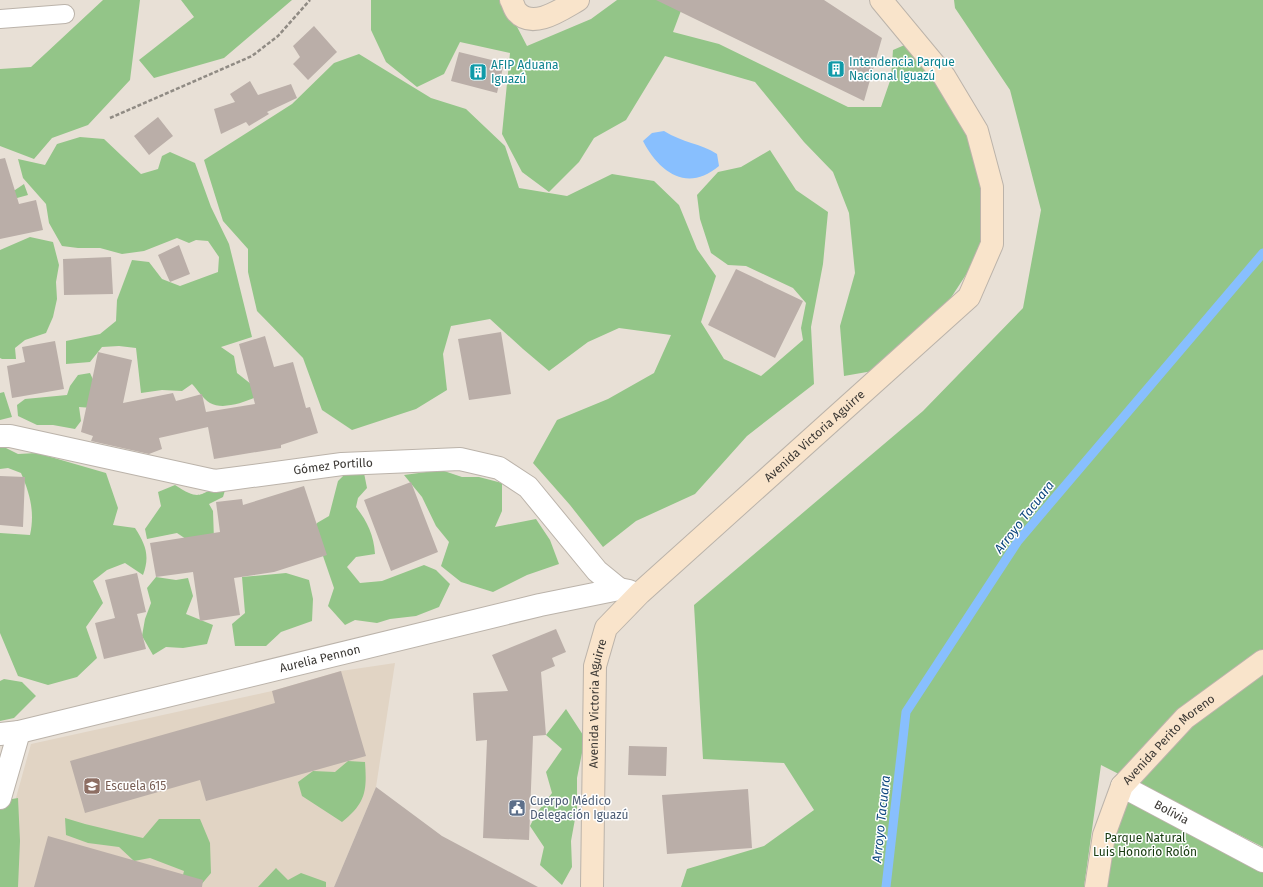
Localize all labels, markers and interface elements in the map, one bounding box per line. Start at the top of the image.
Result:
place label: Intendencia Parque Nacional Iguazú [849,55,955,83]
place label: AFIP Aduana Iguazú [491,58,559,86]
building icon: Intendencia Parque Nacional Iguazú [826,59,846,79]
building icon: AFIP Aduana Iguazú [468,62,488,82]
street label: Avenida Victoria Aguirre [761,387,868,485]
street label: Gómez Portillo [293,456,373,477]
water label: Arroyo Tacuara [990,478,1057,557]
street label: Avenida Victoria Aguirre [587,637,610,768]
street label: Aurelia Pennon [278,642,362,675]
street label: Avenida Perito Moreno [1120,692,1218,787]
water label: Arroyo Tacuara [869,775,893,864]
school or university icon: Escuela 615 [82,776,102,796]
place label: Escuela 615 [105,779,166,793]
place label: Cuerpo Médico Delegación Iguazú [530,794,628,822]
street label: Bolívia [1152,797,1191,827]
public building icon: Cuerpo Médico Delegación Iguazú [507,798,527,818]
park label: Parque Natural Luis Honorio Rolón [1093,831,1197,859]

